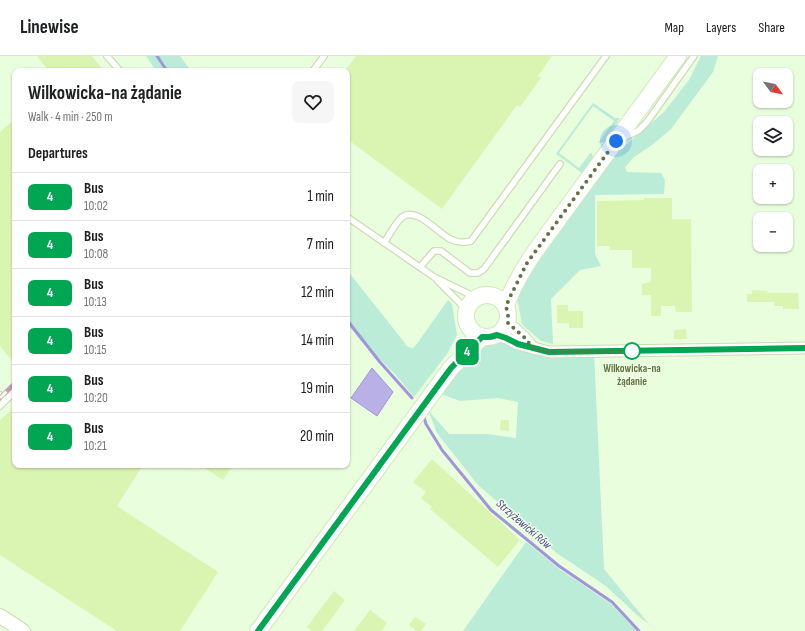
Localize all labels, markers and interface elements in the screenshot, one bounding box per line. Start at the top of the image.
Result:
text: Linewise [20,16,79,39]
text: Map [664,19,684,36]
text: Layers [706,19,736,36]
text: Share [758,19,785,36]
north arrow [753,68,793,108]
map controls [753,68,793,252]
button: heart [292,81,334,123]
text: Wilkowicka-na żądanie [28,82,182,105]
text: Walk · 4 min · 250 m [28,109,113,125]
button: layers [753,116,793,156]
your location [606,131,626,151]
text: Departures [28,144,88,163]
button: + [753,164,793,204]
text: Bus [84,179,103,198]
text: 1 min [308,187,334,206]
text: 4 [47,188,53,205]
text: 10:02 [84,198,108,214]
button: − [753,212,793,252]
text: Bus [84,227,103,246]
text: 7 min [307,235,334,254]
text: 4 [47,236,53,253]
text: 10:08 [84,246,108,262]
text: Bus [84,275,103,294]
text: 12 min [301,283,334,302]
text: 4 [47,284,53,301]
text: 10:13 [84,294,107,310]
text: Bus [84,323,103,342]
text: 14 min [301,331,334,350]
text: 4 [47,332,53,349]
line badge: 4 [454,339,480,365]
text: 10:15 [84,342,106,358]
marker: Wilkowicka-na żądanie [623,342,641,360]
text: 4 [464,343,470,360]
place label: Wilkowicka-na żądanie [603,362,661,388]
text: Bus [84,371,103,390]
text: 19 min [301,379,334,398]
text: 4 [47,380,53,397]
text: 10:20 [84,390,108,406]
text: Bus [84,419,103,438]
text: 20 min [300,427,334,446]
text: 4 [47,428,53,445]
text: 10:21 [84,438,107,454]
water label: Strzyżewicki Rów [493,496,555,553]

